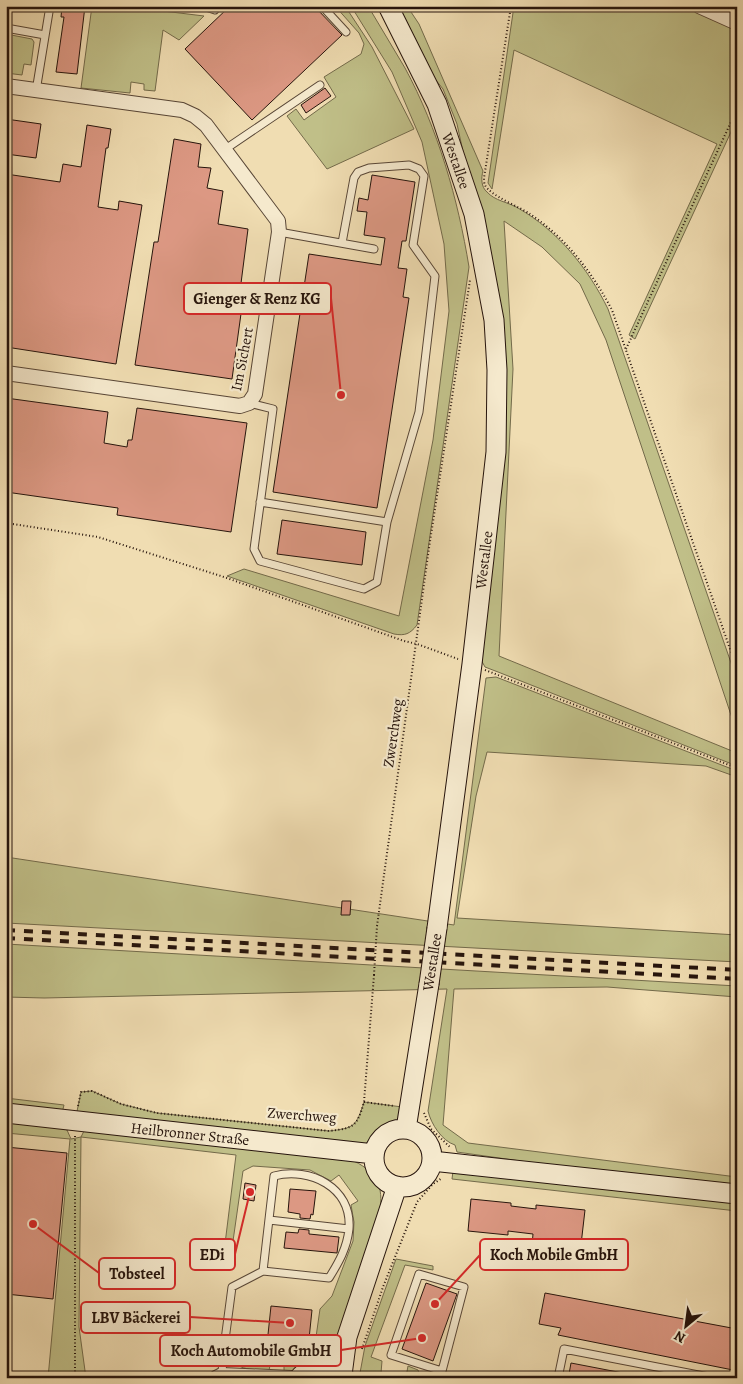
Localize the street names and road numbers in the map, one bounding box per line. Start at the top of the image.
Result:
street label: Westallee [437,129,475,192]
street label: Im Sichert [226,325,258,393]
street label: Westallee [470,530,498,591]
street label: Zwerchweg [378,697,408,769]
street label: Westallee [417,931,446,993]
street label: Zwerchweg [267,1103,338,1127]
street label: Heilbronner Straße [130,1118,251,1150]

